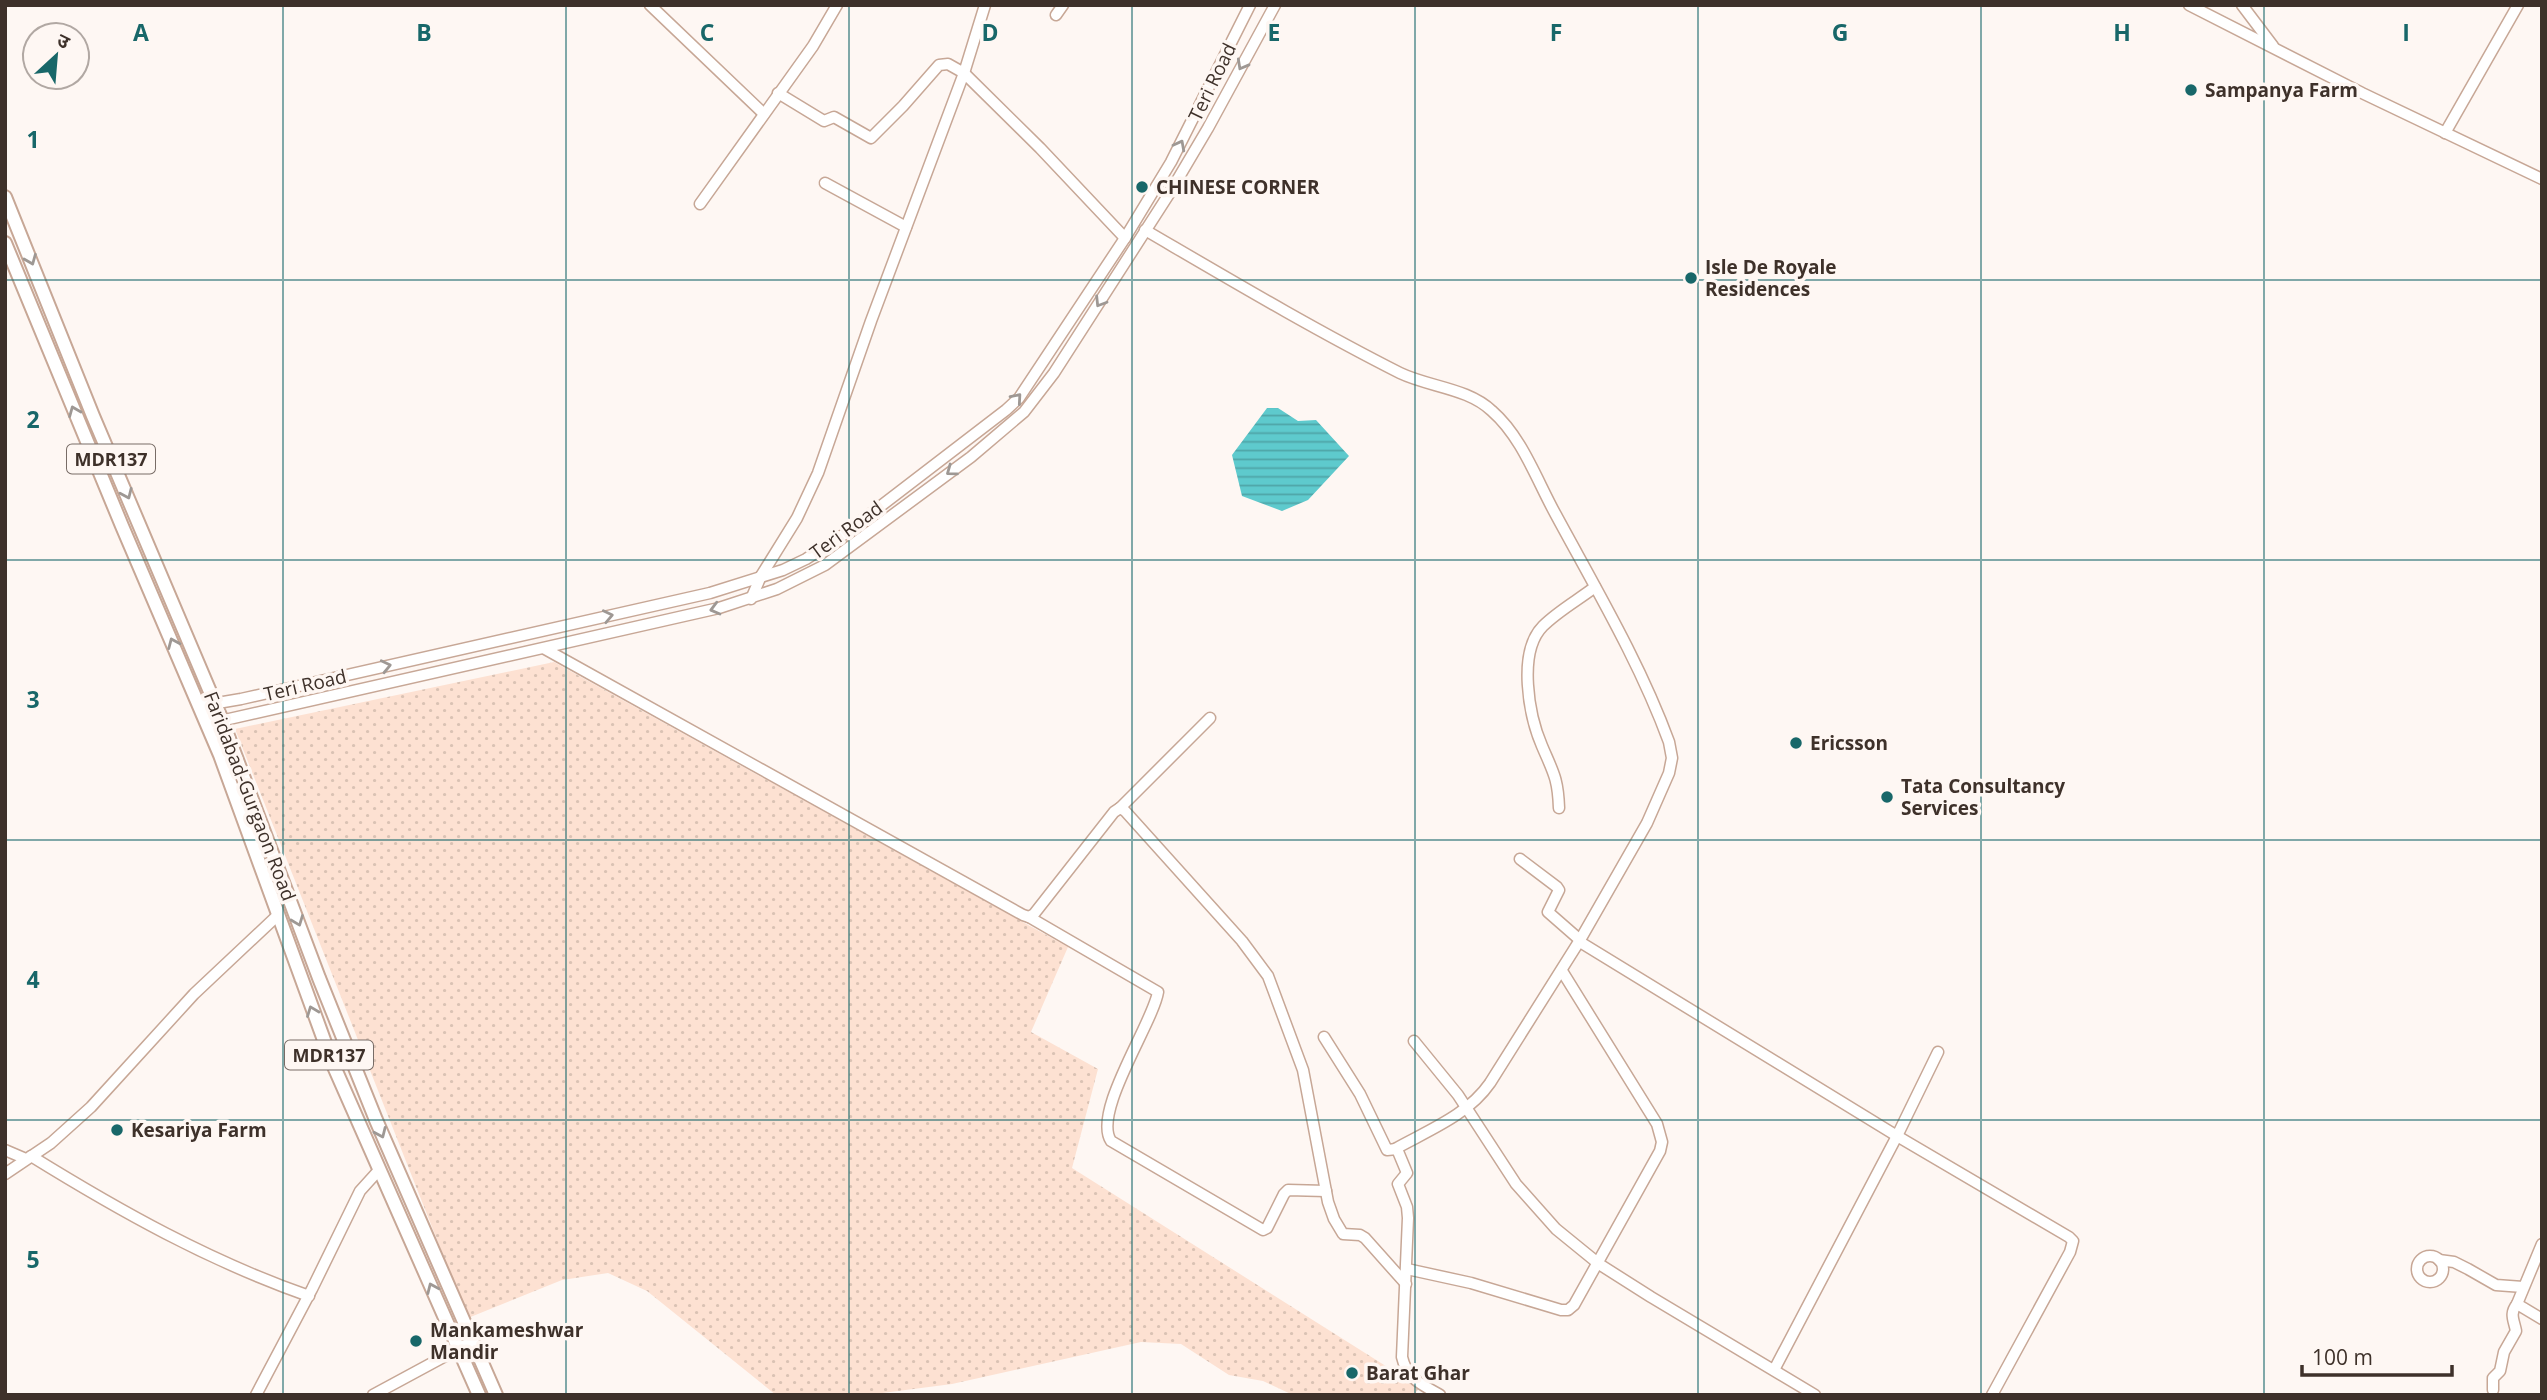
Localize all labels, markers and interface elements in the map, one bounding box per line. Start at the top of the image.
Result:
text: A [133,16,149,48]
text: B [416,16,432,48]
text: C [700,16,714,48]
text: D [981,16,999,48]
text: E [1268,16,1280,48]
text: F [1550,16,1562,48]
text: G [1832,16,1848,48]
text: H [2113,16,2131,48]
text: I [2402,16,2410,48]
north arrow [21,21,91,91]
text: उ [53,27,75,55]
street label: Teri Road [1182,39,1242,125]
one-way arrow [1237,58,1250,71]
place label: Sampanya Farm [2205,77,2358,103]
marker: Sampanya Farm [2183,82,2199,98]
text: 1 [26,123,40,155]
one-way arrow [1172,140,1185,153]
place label: CHINESE CORNER [1156,174,1320,200]
marker: CHINESE CORNER [1134,179,1150,195]
one-way arrow [23,253,37,266]
place label: Isle De Royale Residences [1705,254,1837,302]
marker: Isle De Royale Residences [1683,270,1699,286]
one-way arrow [1095,295,1108,308]
one-way arrow [1009,393,1021,406]
text: 2 [26,403,40,435]
one-way arrow [69,406,83,418]
road number: MDR137 [67,444,155,474]
one-way arrow [947,463,959,476]
one-way arrow [119,486,133,499]
street label: Teri Road [804,495,888,565]
one-way arrow [709,601,721,615]
one-way arrow [602,609,614,624]
one-way arrow [167,638,181,651]
one-way arrow [380,659,392,674]
street label: Teri Road [261,663,349,707]
text: 3 [26,683,40,715]
street label: Faridabad-Gurgaon Road [198,687,302,905]
place label: Ericsson [1810,730,1888,756]
marker: Ericsson [1788,735,1804,751]
place label: Tata Consultancy Services [1901,773,2065,821]
marker: Tata Consultancy Services [1879,789,1895,805]
one-way arrow [289,915,303,927]
text: 4 [26,963,40,995]
one-way arrow [307,1006,321,1018]
road number: MDR137 [285,1040,373,1070]
place label: Kesariya Farm [131,1117,267,1143]
marker: Kesariya Farm [109,1122,125,1138]
one-way arrow [373,1126,387,1138]
text: 5 [26,1243,40,1275]
one-way arrow [426,1282,440,1295]
place label: Mankameshwar Mandir [430,1317,584,1365]
marker: Mankameshwar Mandir [408,1333,424,1349]
scale bar [2302,1334,2452,1378]
text: 100 m [2312,1343,2373,1371]
place label: Barat Ghar [1366,1360,1470,1386]
marker: Barat Ghar [1344,1365,1360,1381]

